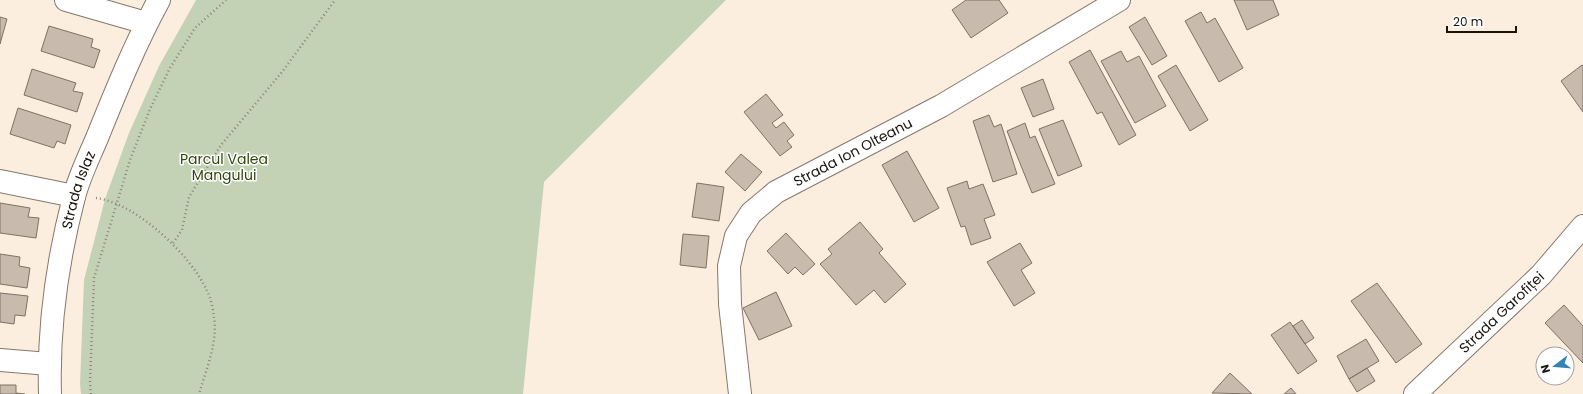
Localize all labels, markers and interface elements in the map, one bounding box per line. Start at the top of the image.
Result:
scale bar [1447,8,1516,34]
text: 20 m [1453,13,1483,30]
street label: Strada Ion Olteanu [790,113,916,191]
street label: Strada Islaz [57,148,100,231]
park label: Parcul Valea Mangului [180,149,268,185]
street label: Strada Garofiței [1454,267,1549,358]
north arrow [1535,346,1575,386]
text: N [1537,363,1554,375]

